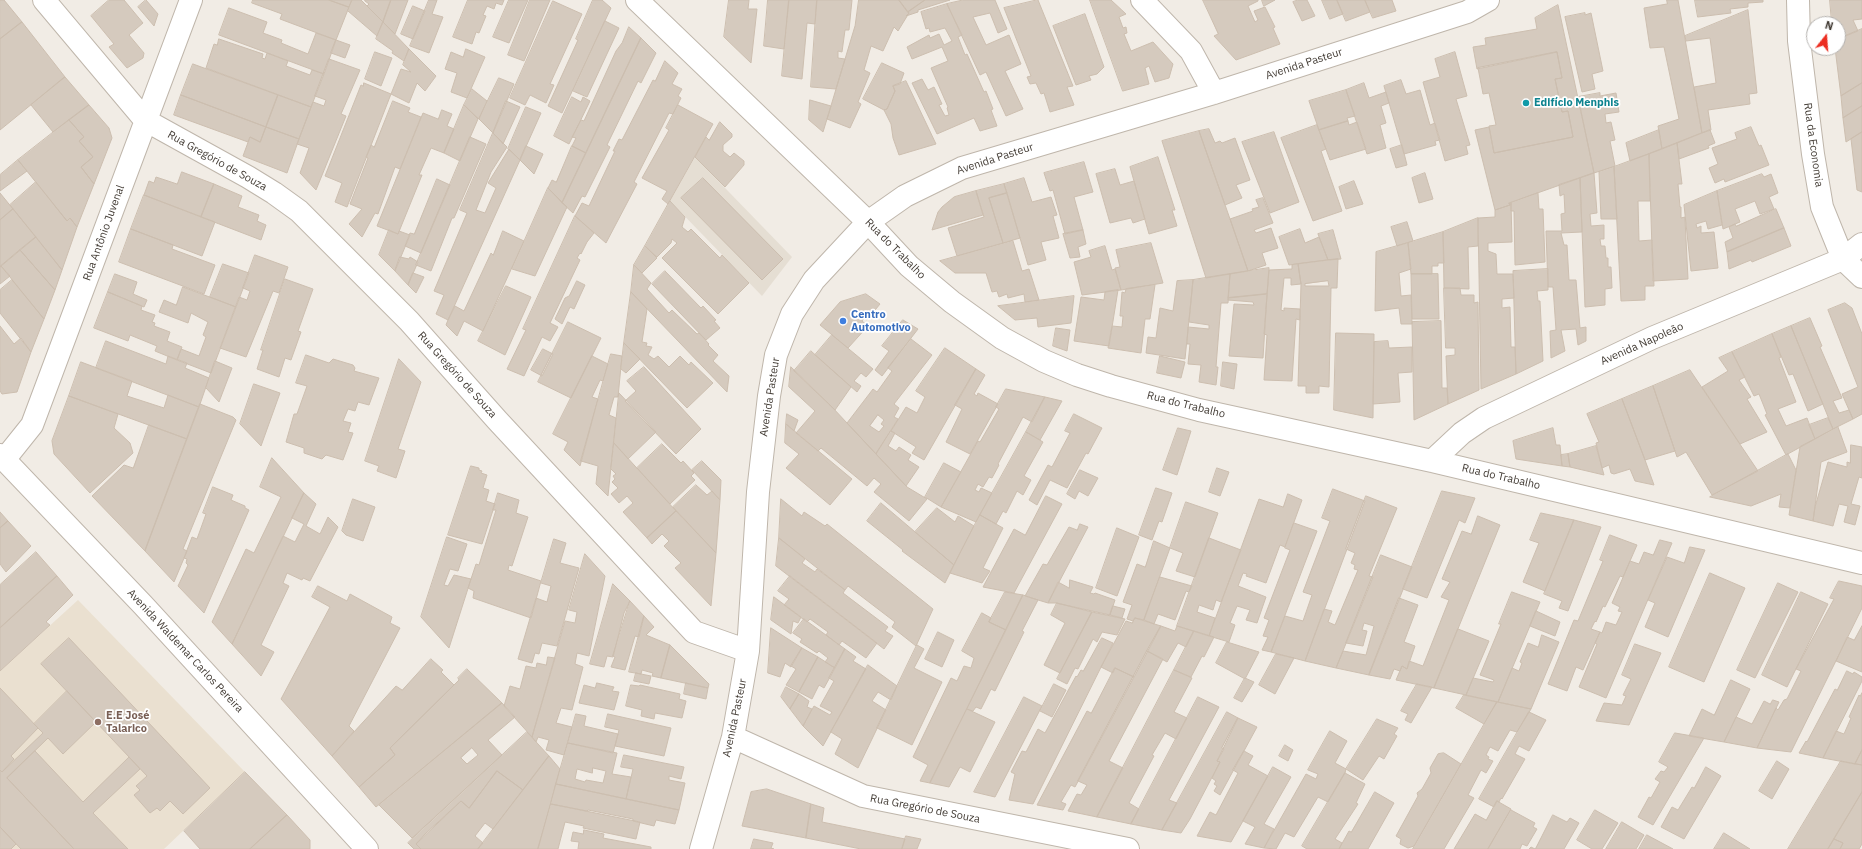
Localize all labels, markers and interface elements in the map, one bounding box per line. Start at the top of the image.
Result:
north arrow [1806,16,1846,56]
text: N [1823,18,1835,33]
street label: Avenida Pasteur [1264,45,1344,83]
place label: Edifício Menphis [1534,96,1619,110]
marker: Edifício Menphis [1521,98,1531,108]
street label: Rua da Economia [1801,102,1825,188]
street label: Rua Gregório de Souza [165,128,269,194]
street label: Avenida Pasteur [955,140,1035,178]
street label: Rua Antônio Juvenal [81,183,127,283]
street label: Rua do Trabalho [862,216,928,282]
place label: Centro Automotivo [851,308,911,334]
marker: Centro Automotivo [838,316,848,326]
street label: Avenida Napoleão [1599,320,1685,368]
street label: Rua Gregório de Souza [415,329,499,421]
street label: Avenida Pasteur [757,357,783,437]
street label: Rua do Trabalho [1145,389,1227,421]
street label: Rua do Trabalho [1460,462,1542,492]
street label: Avenida Waldemar Carlos Pereira [124,586,246,716]
street label: Avenida Pasteur [720,678,750,758]
place label: E.E José Talarico [106,709,149,735]
marker: E.E José Talarico [93,717,103,727]
street label: Rua Gregório de Souza [869,792,981,826]

